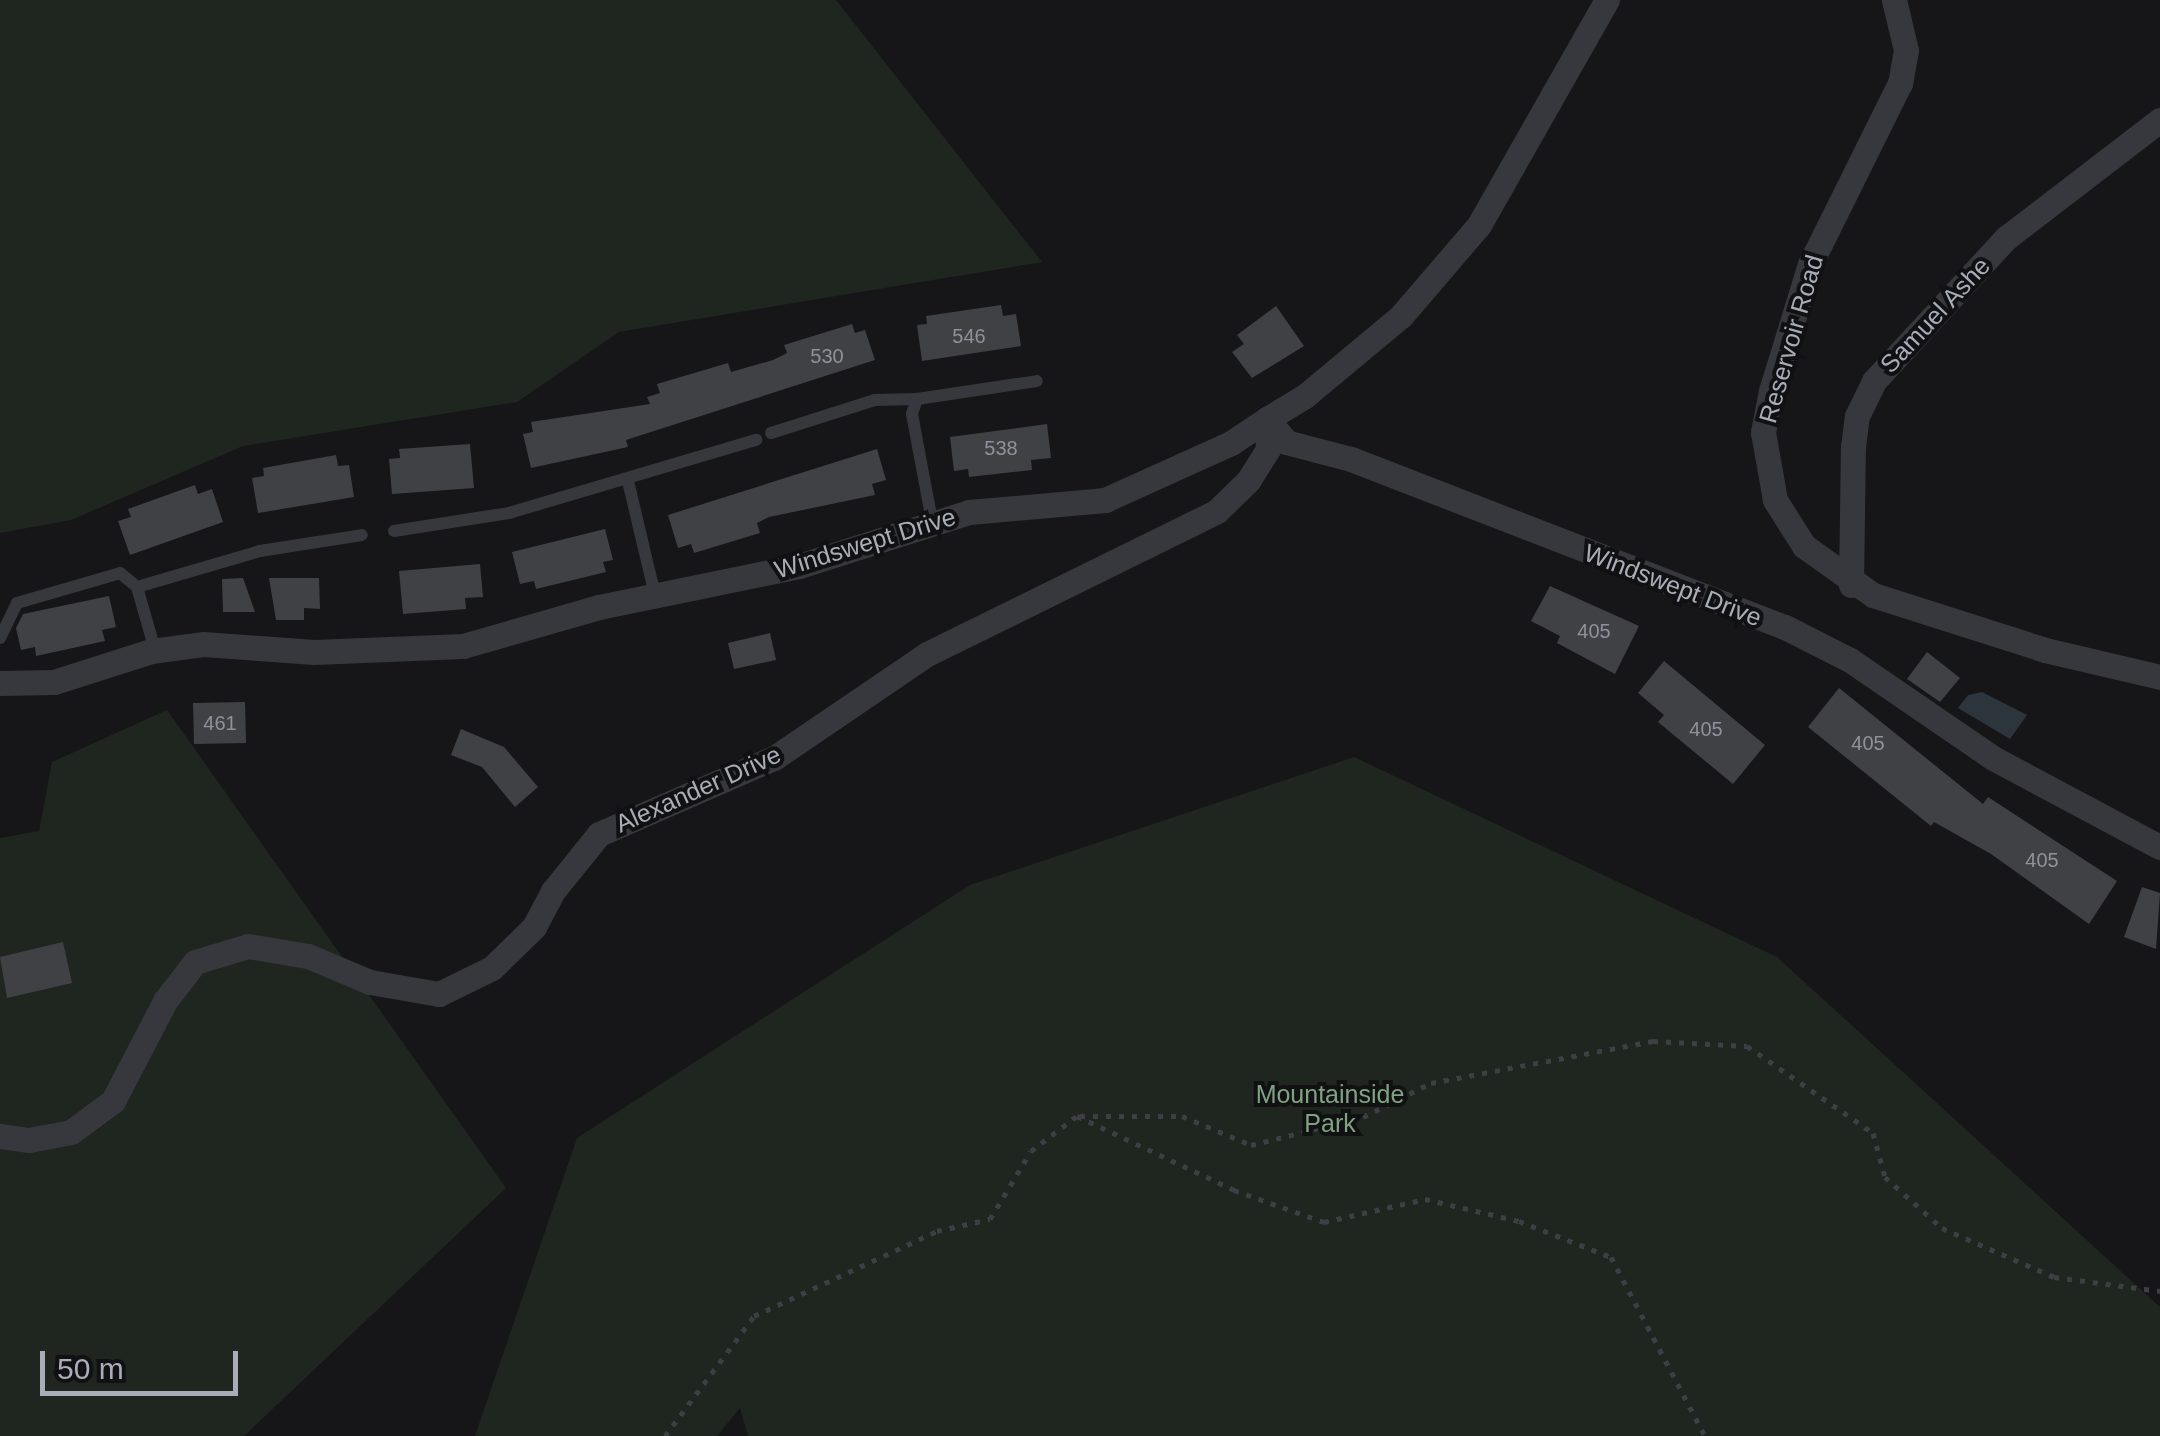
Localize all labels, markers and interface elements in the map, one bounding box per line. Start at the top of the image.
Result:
street label: Samuel Ashe [1873,250,1997,380]
street label: Reservoir Road [1753,251,1829,427]
house number: 546 [952,324,986,348]
house number: 530 [810,344,844,368]
house number: 538 [984,436,1018,460]
street label: Windswept Drive [771,501,959,585]
street label: Windswept Drive [1580,537,1766,633]
house number: 405 [1577,619,1611,643]
house number: 461 [203,711,237,735]
house number: 405 [1689,717,1723,741]
house number: 405 [1851,731,1885,755]
street label: Alexander Drive [611,739,785,839]
house number: 405 [2025,848,2059,872]
park label: Mountainside Park [1256,1080,1404,1139]
scale bar [45,1331,242,1393]
text: 50 m [57,1352,124,1385]

